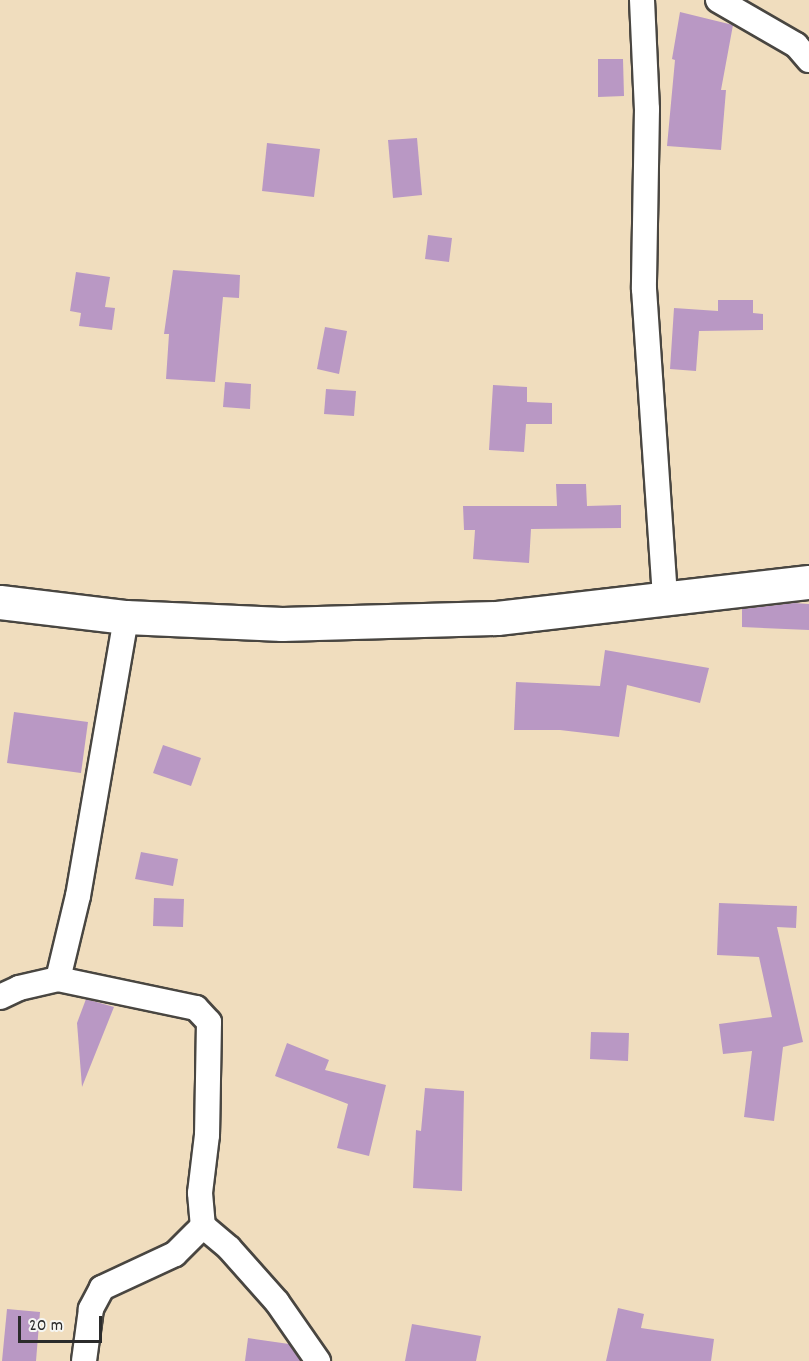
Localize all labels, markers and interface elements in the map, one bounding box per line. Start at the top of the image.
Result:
scale bar [21,1304,105,1342]
text: 20 m [29,1314,63,1339]

